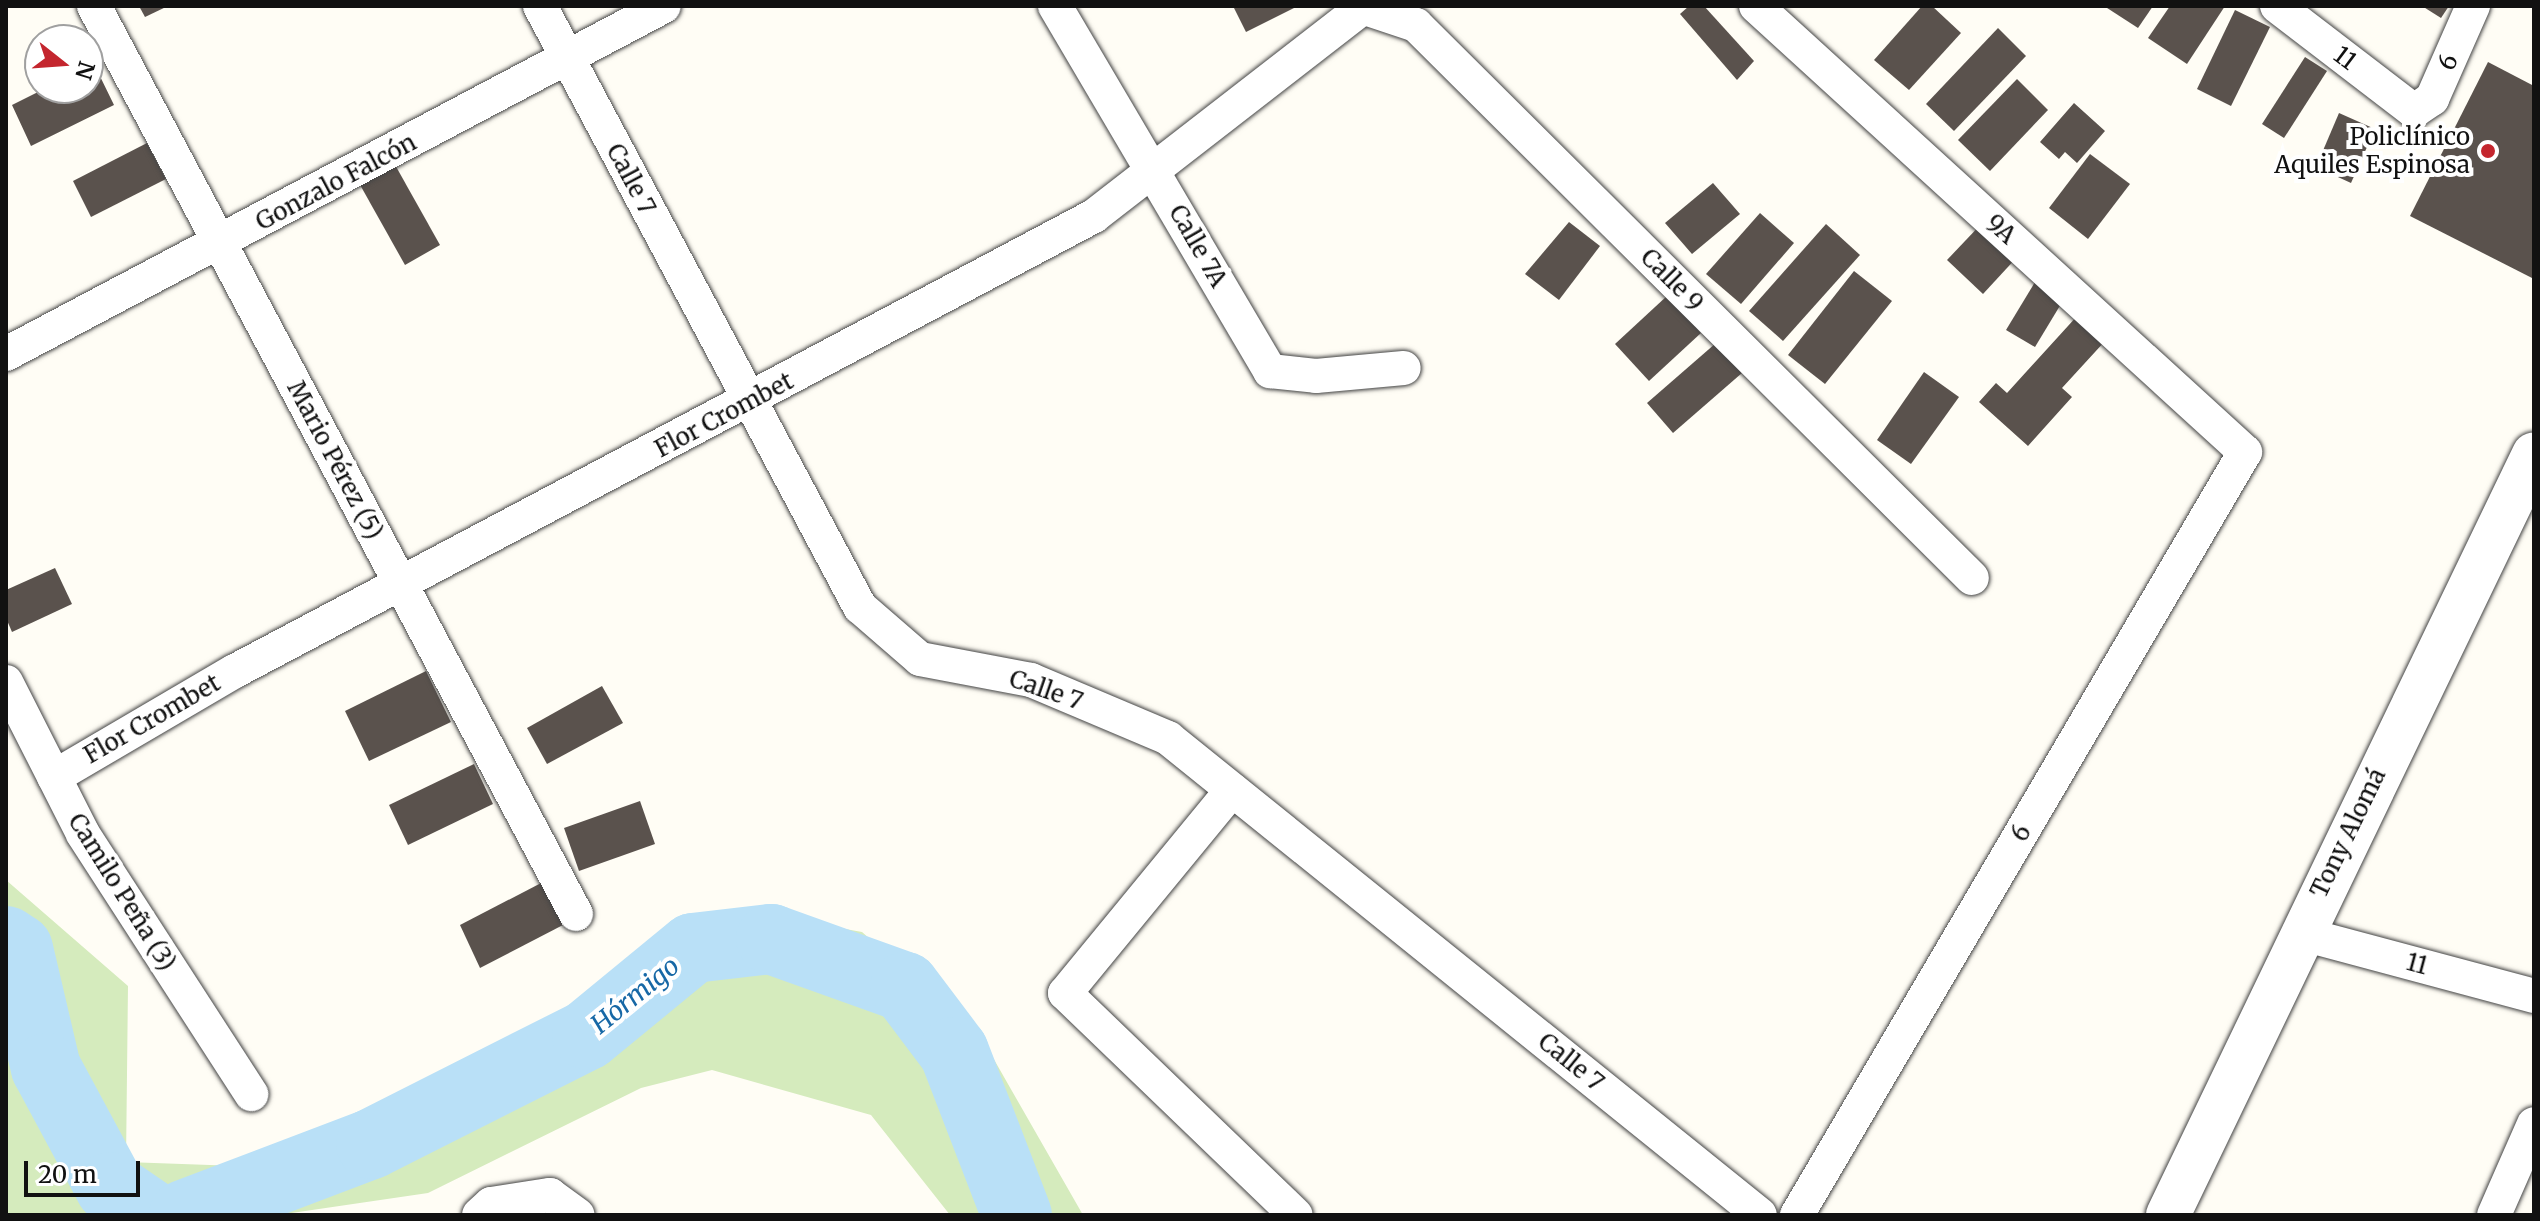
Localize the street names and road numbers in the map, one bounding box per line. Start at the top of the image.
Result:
street label: 11 [2328,40,2362,76]
street label: 6 [2432,50,2464,74]
street label: Gonzalo Falcón [251,128,421,236]
street label: Calle 7 [601,139,661,219]
street label: Calle 7A [1163,200,1233,292]
street label: 9A [1980,208,2022,250]
street label: Calle 9 [1635,243,1709,317]
street label: Flor Crombet [650,366,798,464]
street label: Mario Pérez (5) [281,376,389,544]
street label: Calle 7 [1006,664,1086,716]
street label: Flor Crombet [79,668,225,770]
street label: Tony Alomá [2304,764,2392,902]
street label: Camilo Peña (3) [62,808,182,976]
street label: 6 [2005,820,2037,846]
street label: 11 [2403,947,2431,981]
street label: Calle 7 [1533,1027,1609,1097]

